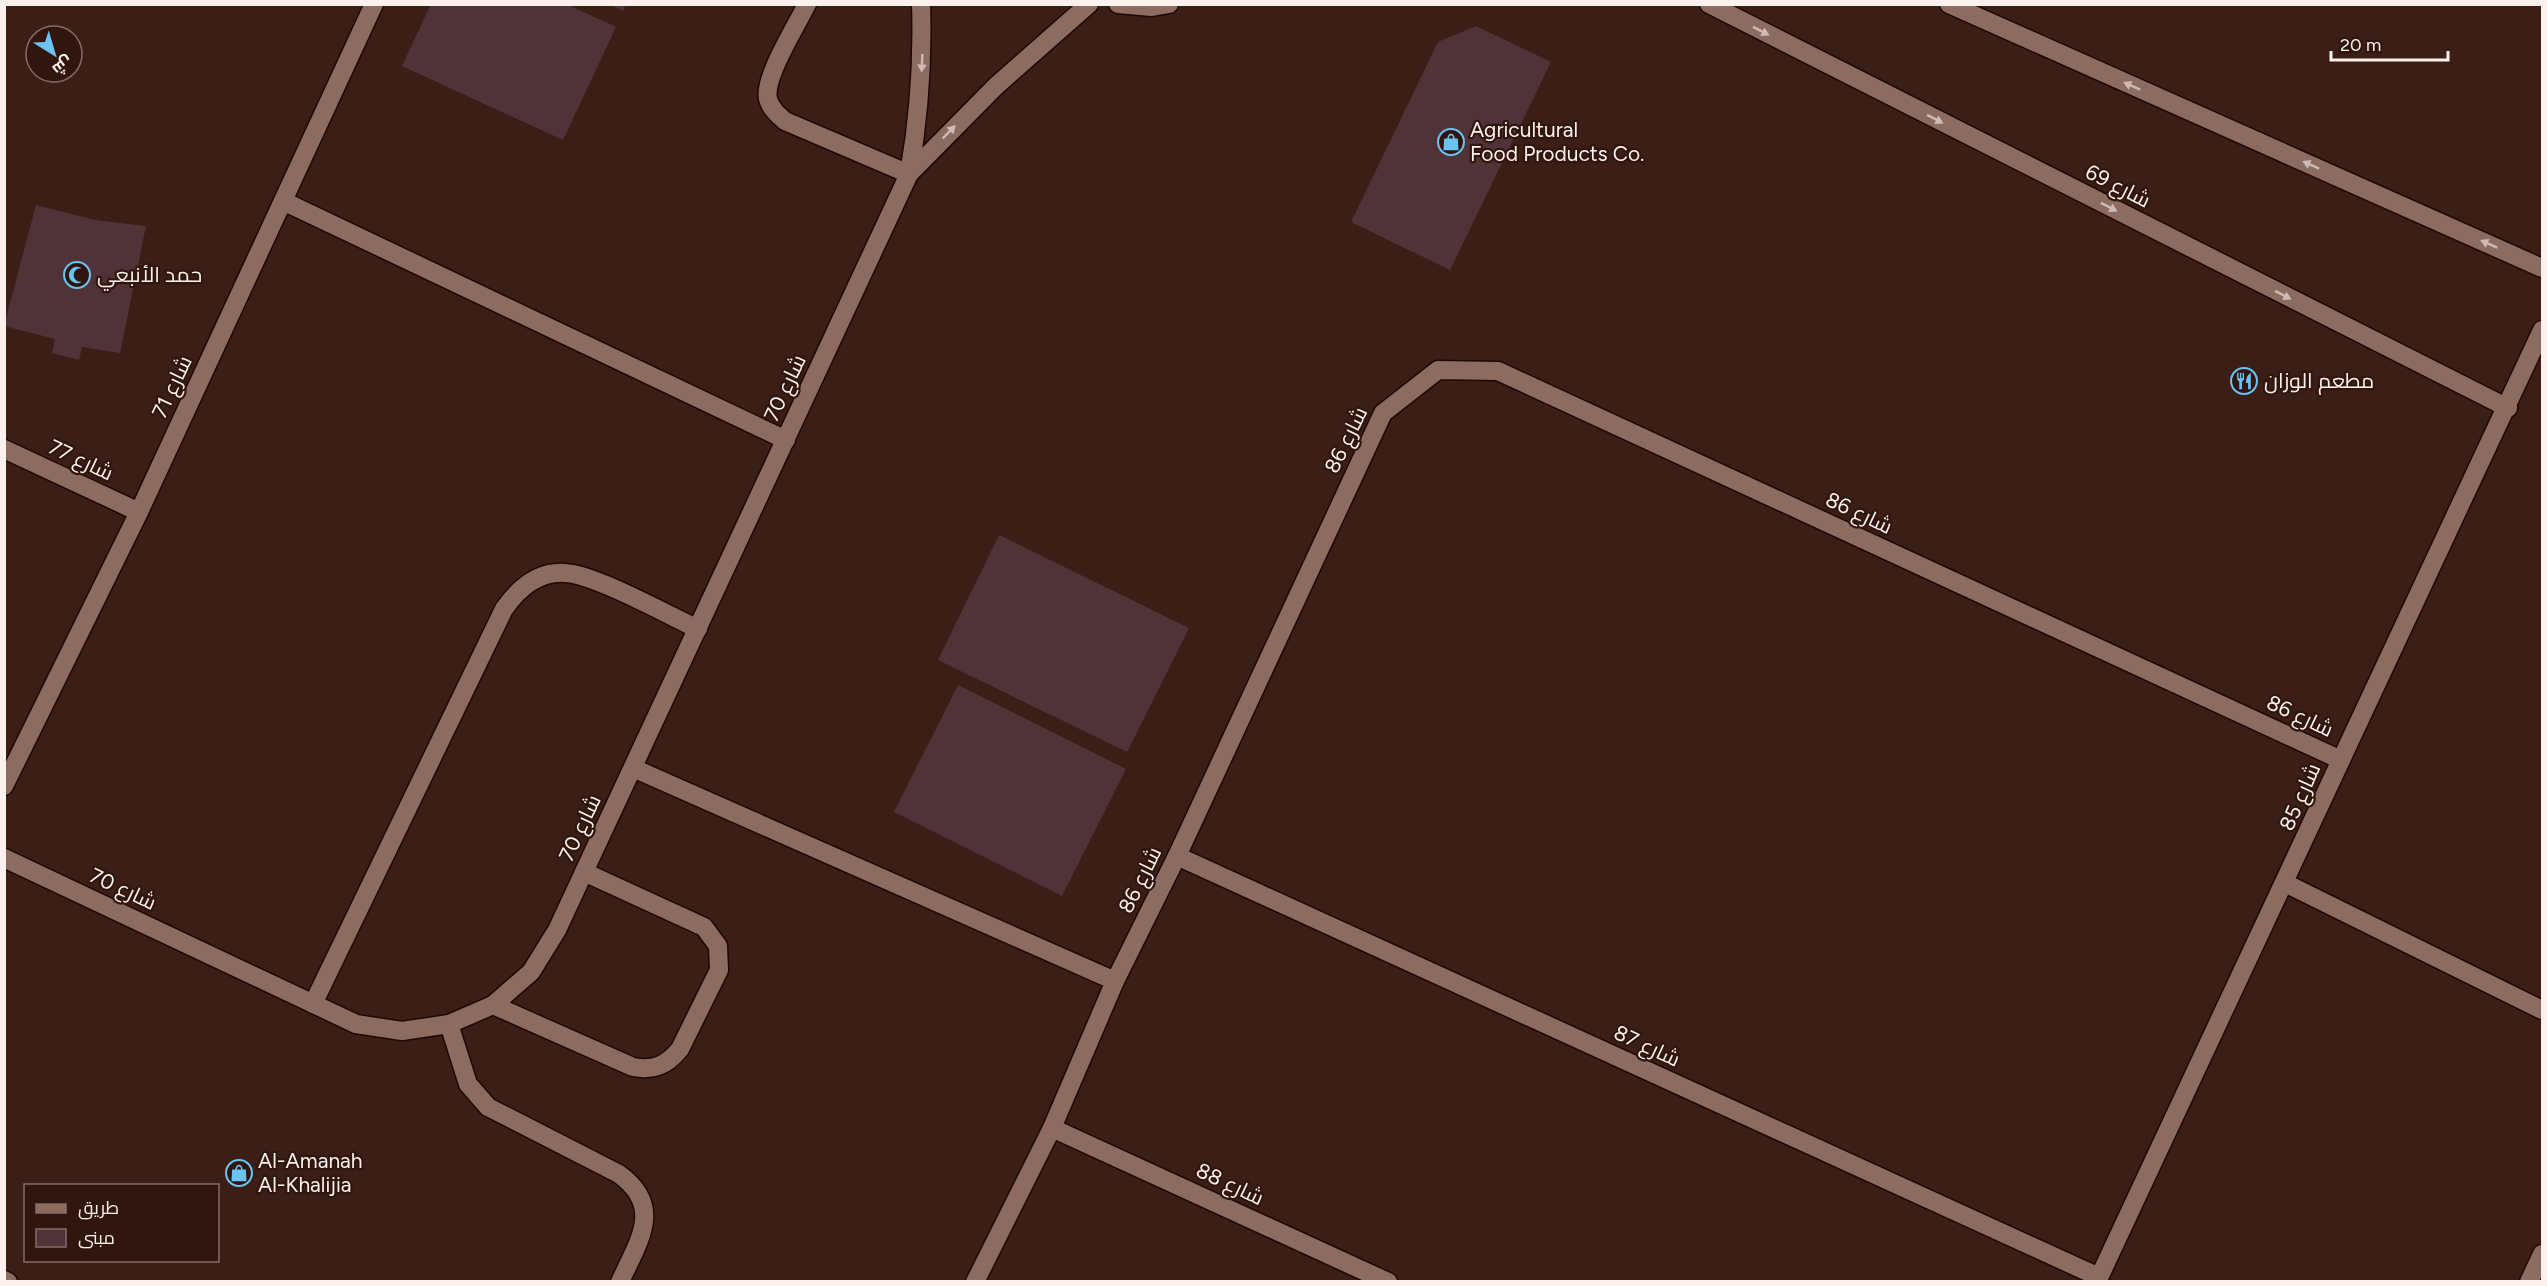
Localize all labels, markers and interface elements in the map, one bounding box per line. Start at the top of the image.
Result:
north arrow [24,24,84,84]
scale bar [2331,24,2448,62]
one-way arrow [1753,26,1770,36]
text: 20 m [2340,34,2381,56]
text: ش [49,52,77,79]
one-way arrow [917,53,927,72]
one-way arrow [2123,81,2141,91]
one-way arrow [1926,113,1944,123]
place label: Agricultural Food Products Co. [1470,117,1644,166]
one-way arrow [942,125,956,139]
shop icon: Agricultural Food Products Co. [1436,127,1466,157]
street label: شارع 69 [2081,159,2155,214]
one-way arrow [2301,160,2319,170]
one-way arrow [2101,202,2118,211]
one-way arrow [2480,239,2498,248]
mosque icon: حمد الأنبعي [62,260,92,290]
place label: حمد الأنبعي [97,262,202,291]
one-way arrow [2275,290,2292,299]
street label: شارع 70 [758,351,813,426]
street label: شارع 71 [146,352,199,423]
restaurant icon: مطعم الوزان [2229,366,2259,396]
place label: مطعم الوزان [2264,368,2374,395]
street label: شارع 86 [1319,403,1374,478]
street label: شارع 77 [44,434,118,487]
street label: شارع 86 [1821,486,1897,541]
street label: شارع 86 [2262,689,2338,744]
street label: شارع 85 [2274,759,2327,835]
street label: شارع 70 [553,791,608,866]
street label: شارع 86 [1113,843,1168,918]
street label: شارع 70 [85,862,160,917]
street label: شارع 87 [1609,1019,1684,1073]
place label: Al-Amanah Al-Khalijia [258,1148,363,1197]
street label: شارع 88 [1192,1157,1268,1212]
shop icon: Al-Amanah Al-Khalijia [224,1158,254,1188]
legend [24,1184,219,1262]
text: طريق [78,1197,119,1220]
text: مبنى [78,1227,115,1249]

